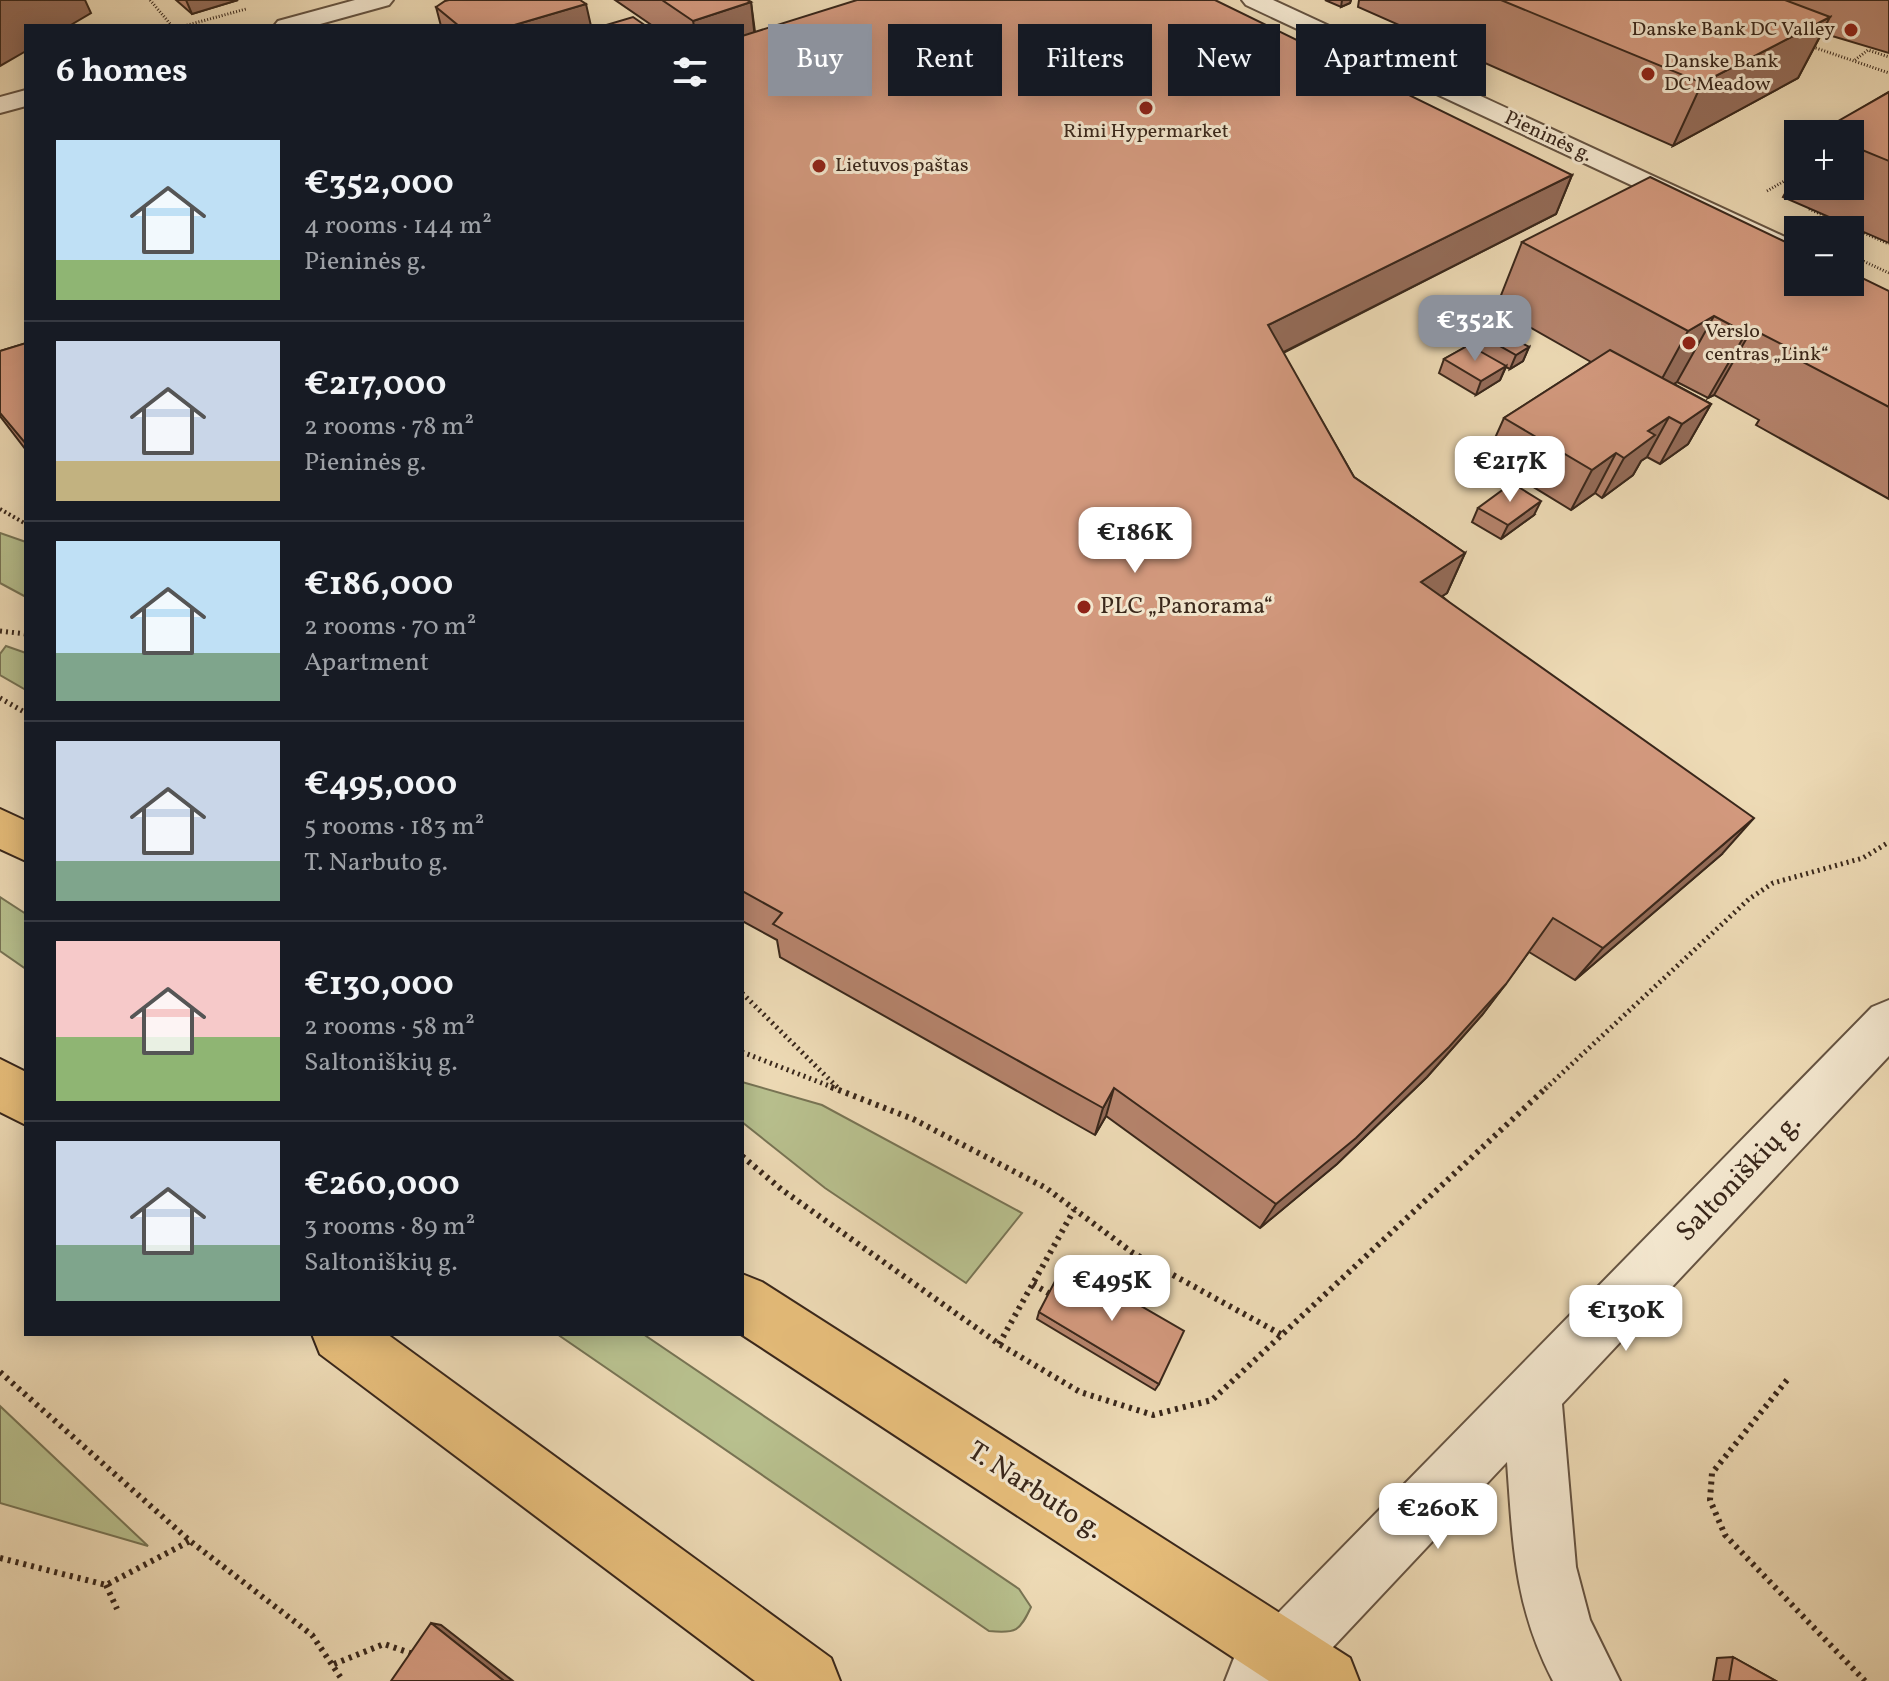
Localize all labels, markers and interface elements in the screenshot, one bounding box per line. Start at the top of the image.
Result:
place label: Danske Bank DC Valley [1632,16,1835,44]
marker: Danske Bank DC Valley [1842,21,1860,39]
chip: Buy [768,24,872,96]
chip: Rent [888,24,1002,96]
chip: Filters [1018,24,1152,96]
chip: New [1168,24,1280,96]
chip: Apartment [1296,24,1486,96]
place label: Danske Bank DC Meadow [1664,48,1778,99]
text: 6 homes [56,49,188,96]
icon: filters [668,50,712,94]
marker: Danske Bank DC Meadow [1639,65,1657,83]
marker: Rimi Hypermarket [1137,99,1155,117]
street label: Pieninės g. [1499,104,1597,170]
place label: Rimi Hypermarket [1063,118,1229,146]
map controls [1784,120,1864,296]
button: + [1784,120,1864,200]
place label: Lietuvos paštas [835,152,968,180]
marker: Lietuvos paštas [810,157,828,175]
text: €352,000 [304,161,454,208]
icon: home [120,172,216,268]
text: 4 rooms · 144 m² [304,208,492,244]
button: − [1784,216,1864,296]
text: Pieninės g. [304,244,426,280]
pin: €352K [1419,295,1531,363]
text: €352K [1436,303,1514,339]
place label: Verslo centras „Link“ [1705,318,1829,369]
marker: Verslo centras „Link“ [1680,334,1698,352]
text: €217,000 [304,362,447,409]
icon: home [120,373,216,469]
text: 2 rooms · 78 m² [304,409,474,445]
pin: €217K [1454,436,1566,504]
text: €217K [1473,444,1547,480]
text: Pieninės g. [304,445,426,481]
pin: €186K [1079,507,1191,575]
text: €186K [1097,515,1173,551]
text: €186,000 [304,562,453,609]
icon: home [120,573,216,669]
place label: PLC „Panorama“ [1100,590,1273,624]
marker: PLC „Panorama“ [1075,598,1093,616]
text: 2 rooms · 70 m² [304,609,476,645]
text: Apartment [304,645,429,681]
text: €495,000 [304,762,457,809]
icon: home [120,773,216,869]
text: 5 rooms · 183 m² [304,809,484,845]
text: T. Narbuto g. [304,845,448,881]
text: €130,000 [304,962,454,1009]
icon: home [120,973,216,1069]
text: 2 rooms · 58 m² [304,1009,475,1045]
text: Saltoniškių g. [304,1045,458,1081]
street label: Saltoniškių g. [1668,1105,1810,1251]
text: €260,000 [304,1162,460,1209]
icon: home [120,1173,216,1269]
text: 3 rooms · 89 m² [304,1209,475,1245]
text: Saltoniškių g. [304,1245,458,1281]
pin: €495K [1056,1255,1168,1323]
text: €495K [1072,1263,1152,1299]
pin: €130K [1570,1285,1682,1353]
text: €130K [1587,1293,1665,1329]
street label: T. Narbuto g. [959,1432,1111,1550]
pin: €260K [1382,1483,1494,1551]
text: €260K [1397,1491,1479,1527]

